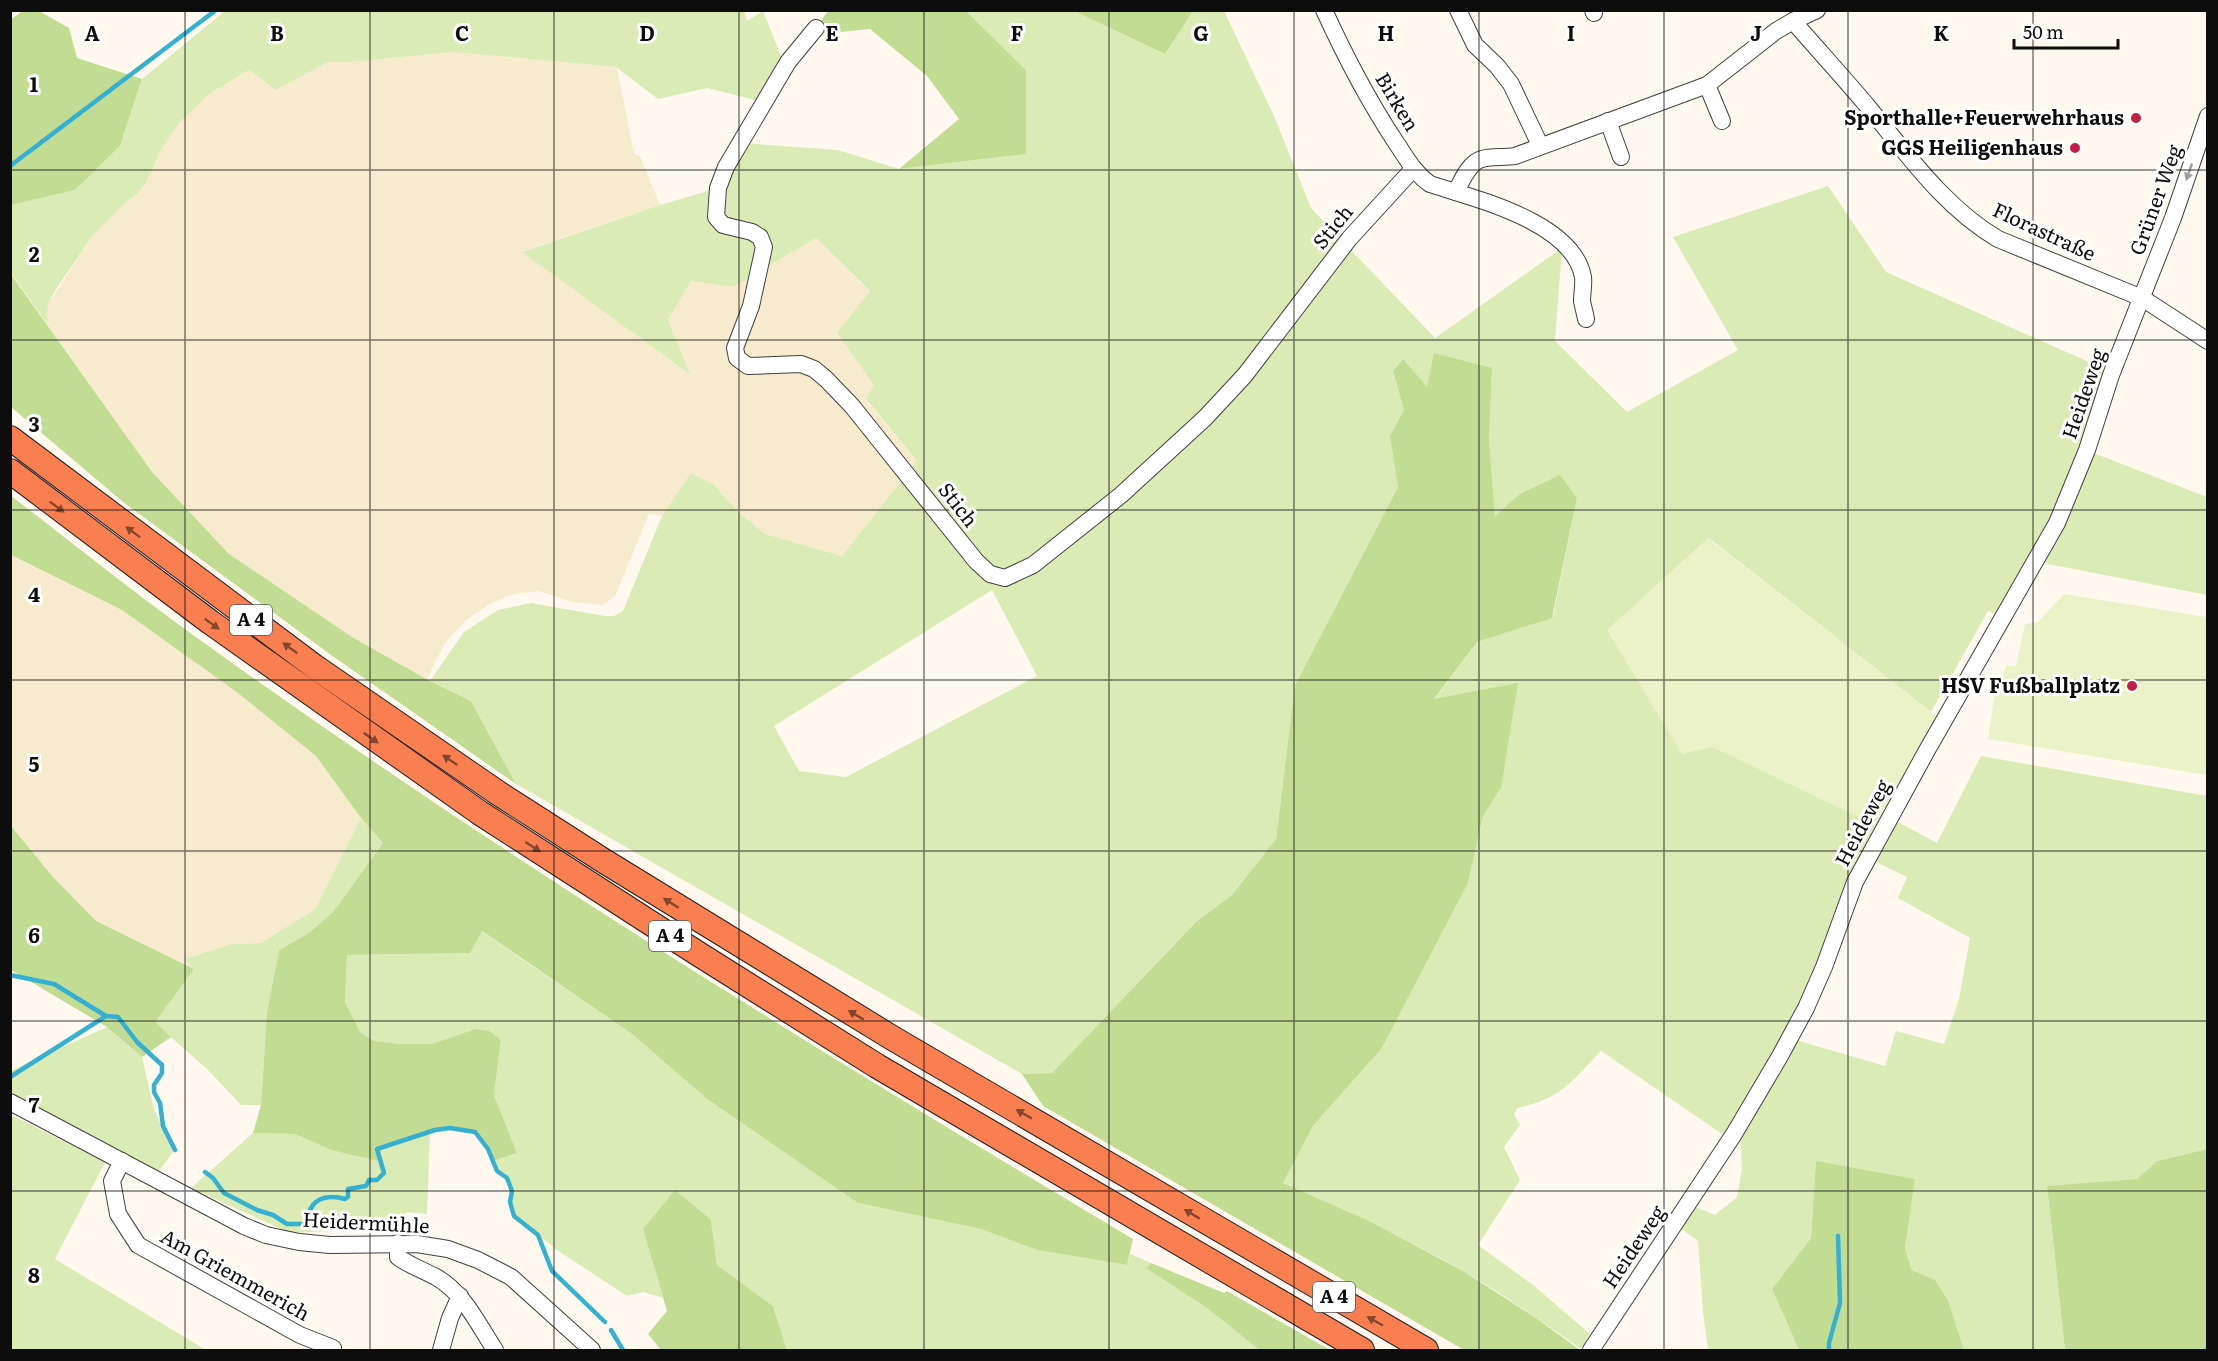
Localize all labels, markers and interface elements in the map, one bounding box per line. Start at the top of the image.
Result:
scale bar [2014,12,2118,50]
text: A [84,17,100,47]
text: B [270,17,284,47]
text: C [455,17,469,47]
text: D [639,17,655,47]
text: E [825,17,839,47]
text: F [1011,17,1024,47]
text: G [1193,17,1209,47]
text: H [1378,17,1394,47]
text: I [1567,17,1575,47]
text: J [1750,17,1762,47]
text: K [1933,17,1949,47]
text: 50 m [2023,18,2064,45]
street label: Birken [1369,66,1428,136]
text: 1 [30,68,38,98]
place label: Sporthalle+Feuerwehrhaus [1844,101,2124,131]
marker: Sporthalle+Feuerwehrhaus [2129,111,2143,125]
place label: GGS Heiligenhaus [1881,131,2063,161]
street label: Grüner Weg [2120,139,2188,259]
marker: GGS Heiligenhaus [2068,141,2082,155]
one-way arrow [2184,163,2193,181]
street label: Florastraße [1988,193,2101,267]
street label: Stich [1304,197,1359,254]
text: 2 [29,238,40,268]
street label: Heideweg [2053,343,2112,443]
text: 3 [28,408,40,438]
street label: Stich [932,475,987,533]
one-way arrow [49,501,64,513]
one-way arrow [126,526,141,538]
text: 4 [28,578,40,608]
road number: A 4 [230,605,272,635]
one-way arrow [205,618,220,630]
one-way arrow [282,643,297,655]
place label: HSV Fußballplatz [1941,669,2120,699]
marker: HSV Fußballplatz [2125,679,2139,693]
one-way arrow [363,732,379,744]
text: 5 [29,748,40,778]
one-way arrow [442,754,458,766]
street label: Heideweg [1826,773,1897,871]
one-way arrow [525,841,541,852]
one-way arrow [663,898,679,909]
text: 6 [28,919,40,949]
road number: A 4 [649,921,691,951]
one-way arrow [848,1010,864,1021]
text: 7 [29,1089,40,1119]
one-way arrow [1016,1108,1032,1119]
street label: Heideweg [1594,1198,1672,1293]
street label: Heidermühle [302,1203,430,1239]
one-way arrow [1184,1208,1200,1219]
street label: Am Griemmerich [156,1220,316,1327]
text: 8 [28,1259,40,1289]
road number: A 4 [1313,1282,1355,1312]
one-way arrow [1366,1316,1383,1326]

